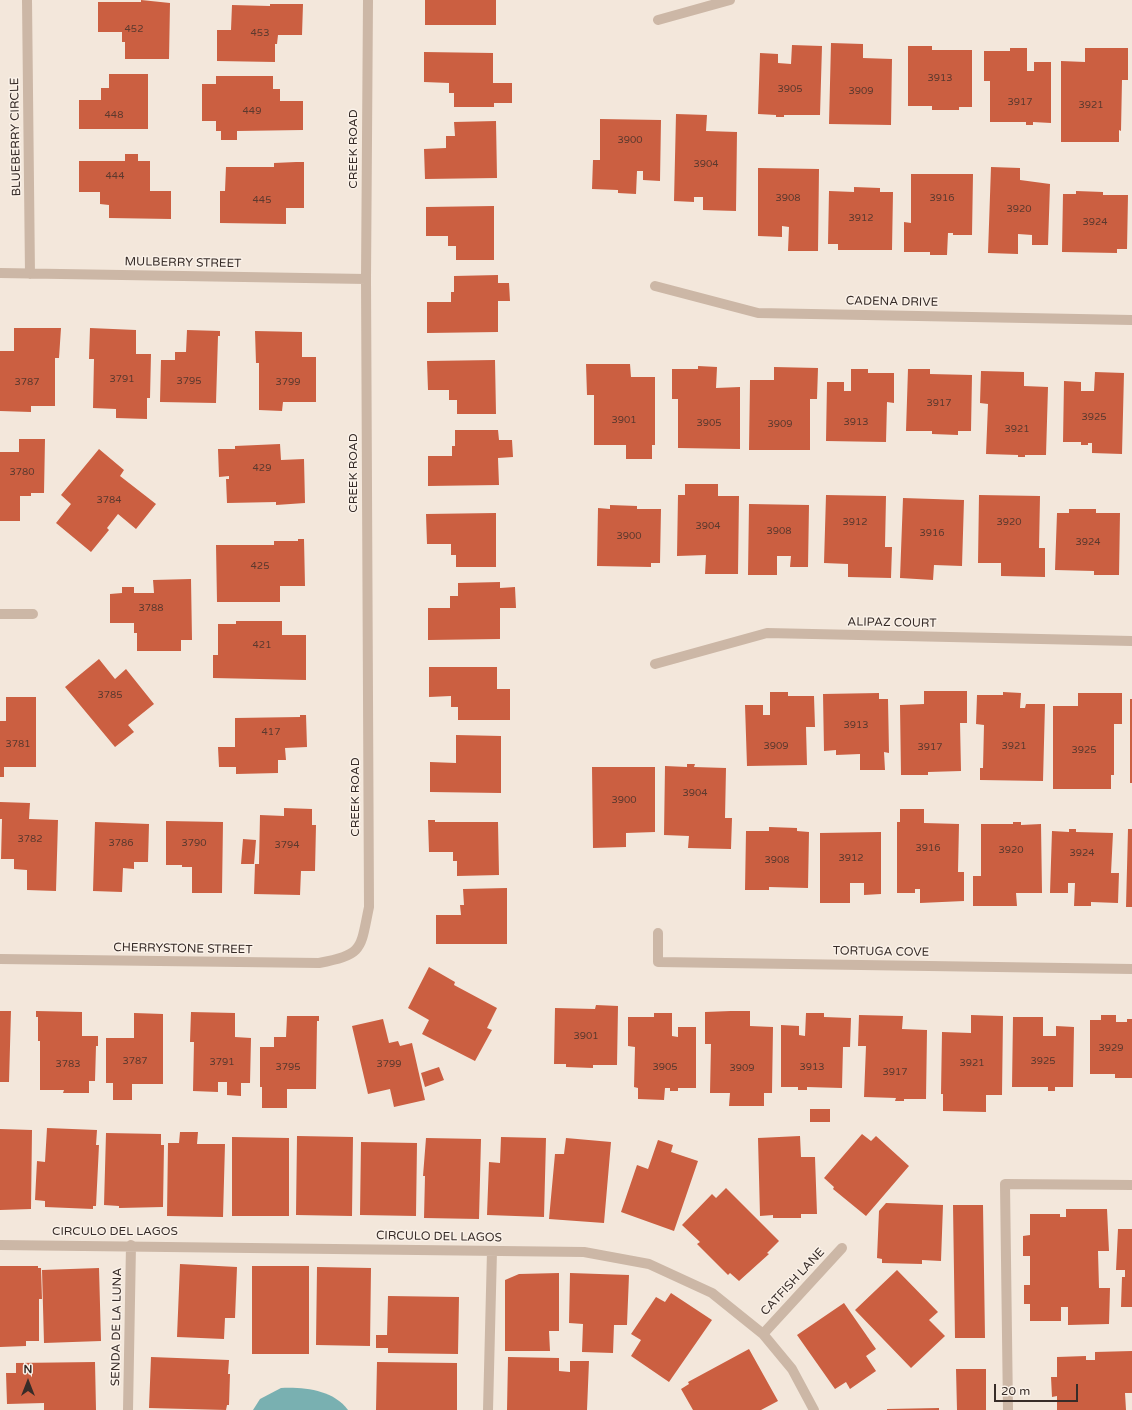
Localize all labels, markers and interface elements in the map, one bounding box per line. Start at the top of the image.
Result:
house number: 452 [125,23,143,35]
house number: 453 [251,27,269,39]
house number: 3913 [927,72,953,84]
street label: BLUEBERRY CIRCLE [8,77,24,197]
house number: 3905 [777,83,803,95]
house number: 3909 [848,85,874,97]
house number: 3917 [1007,96,1033,108]
house number: 3921 [1078,99,1104,111]
house number: 449 [243,105,261,117]
house number: 448 [105,109,123,121]
street label: CREEK ROAD [347,109,361,189]
house number: 3900 [617,134,643,146]
house number: 3904 [693,158,719,170]
house number: 444 [106,170,124,182]
house number: 3908 [775,192,801,204]
house number: 3916 [929,192,955,204]
house number: 445 [253,194,271,206]
house number: 3920 [1006,203,1032,215]
house number: 3912 [848,212,874,224]
house number: 3924 [1082,216,1108,228]
street label: MULBERRY STREET [124,255,242,271]
street label: CADENA DRIVE [846,294,938,310]
house number: 3791 [109,373,135,385]
house number: 3795 [176,375,202,387]
house number: 3787 [14,376,40,388]
house number: 3799 [275,376,301,388]
house number: 3917 [926,397,952,409]
house number: 3925 [1081,411,1107,423]
house number: 3901 [611,414,637,426]
house number: 3913 [843,416,869,428]
house number: 3905 [696,417,722,429]
house number: 3909 [767,418,793,430]
house number: 3921 [1004,423,1030,435]
street label: CREEK ROAD [347,433,361,513]
house number: 429 [253,462,271,474]
house number: 3780 [9,466,35,478]
house number: 3784 [96,494,122,506]
house number: 3912 [842,516,868,528]
house number: 3920 [996,516,1022,528]
house number: 3904 [695,520,721,532]
house number: 3908 [766,525,792,537]
house number: 3916 [919,527,945,539]
house number: 3900 [616,530,642,542]
house number: 3924 [1075,536,1101,548]
house number: 425 [251,560,269,572]
house number: 3788 [138,602,164,614]
street label: ALIPAZ COURT [847,615,937,631]
house number: 421 [253,639,271,651]
house number: 3785 [97,689,123,701]
house number: 3913 [843,719,869,731]
house number: 417 [262,726,280,738]
house number: 3781 [5,738,31,750]
house number: 3909 [763,740,789,752]
house number: 3921 [1001,740,1027,752]
house number: 3917 [917,741,943,753]
house number: 3925 [1071,744,1097,756]
street label: CREEK ROAD [349,757,363,837]
house number: 3904 [682,787,708,799]
house number: 3900 [611,794,637,806]
house number: 3782 [17,833,43,845]
house number: 3786 [108,837,134,849]
house number: 3790 [181,837,207,849]
house number: 3794 [274,839,300,851]
house number: 3916 [915,842,941,854]
house number: 3920 [998,844,1024,856]
house number: 3924 [1069,847,1095,859]
house number: 3912 [838,852,864,864]
house number: 3908 [764,854,790,866]
street label: CHERRYSTONE STREET [113,941,253,957]
street label: TORTUGA COVE [833,944,929,960]
house number: 3901 [573,1030,599,1042]
house number: 3929 [1098,1042,1124,1054]
house number: 3787 [122,1055,148,1067]
house number: 3925 [1030,1055,1056,1067]
house number: 3791 [209,1056,235,1068]
house number: 3921 [959,1057,985,1069]
house number: 3783 [55,1058,81,1070]
house number: 3799 [376,1058,402,1070]
house number: 3795 [275,1061,301,1073]
house number: 3905 [652,1061,678,1073]
house number: 3913 [799,1061,825,1073]
house number: 3909 [729,1062,755,1074]
house number: 3917 [882,1066,908,1078]
street label: CIRCULO DEL LAGOS [52,1225,178,1239]
street label: CIRCULO DEL LAGOS [376,1229,502,1245]
street label: CATFISH LANE [758,1245,828,1319]
street label: SENDA DE LA LUNA [109,1268,125,1386]
north arrow [8,1362,48,1402]
text: N [24,1363,32,1376]
scale bar [996,1376,1080,1402]
text: 20 m [1001,1384,1030,1398]

